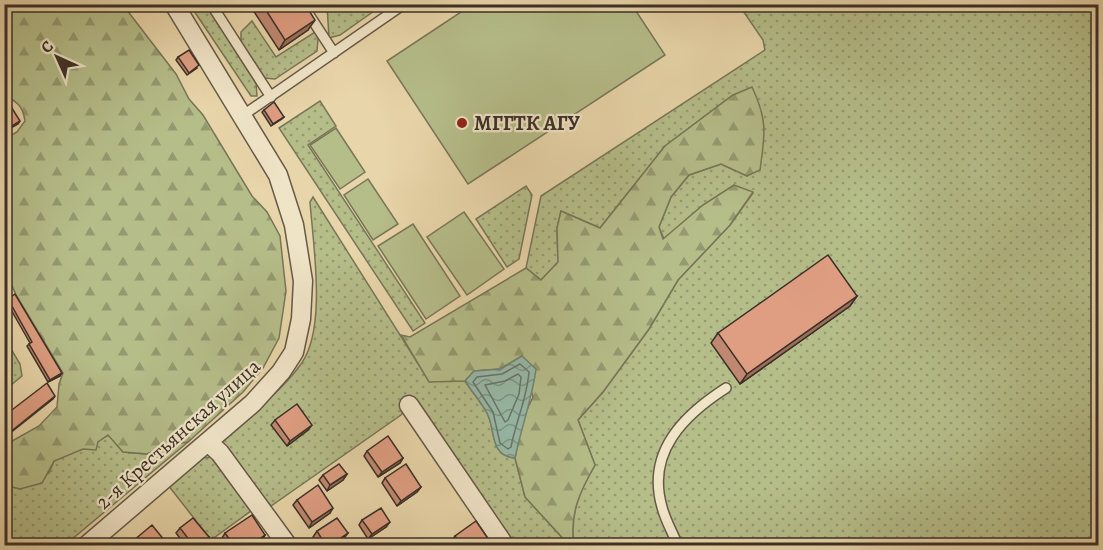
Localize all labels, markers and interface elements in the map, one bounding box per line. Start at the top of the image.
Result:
north arrow [27,27,87,87]
text: С [36,36,58,58]
place label: МГГТК АГУ [474,109,580,137]
marker: МГГТК АГУ [455,116,469,130]
street label: 2-я Крестьянская улица [90,352,267,516]

